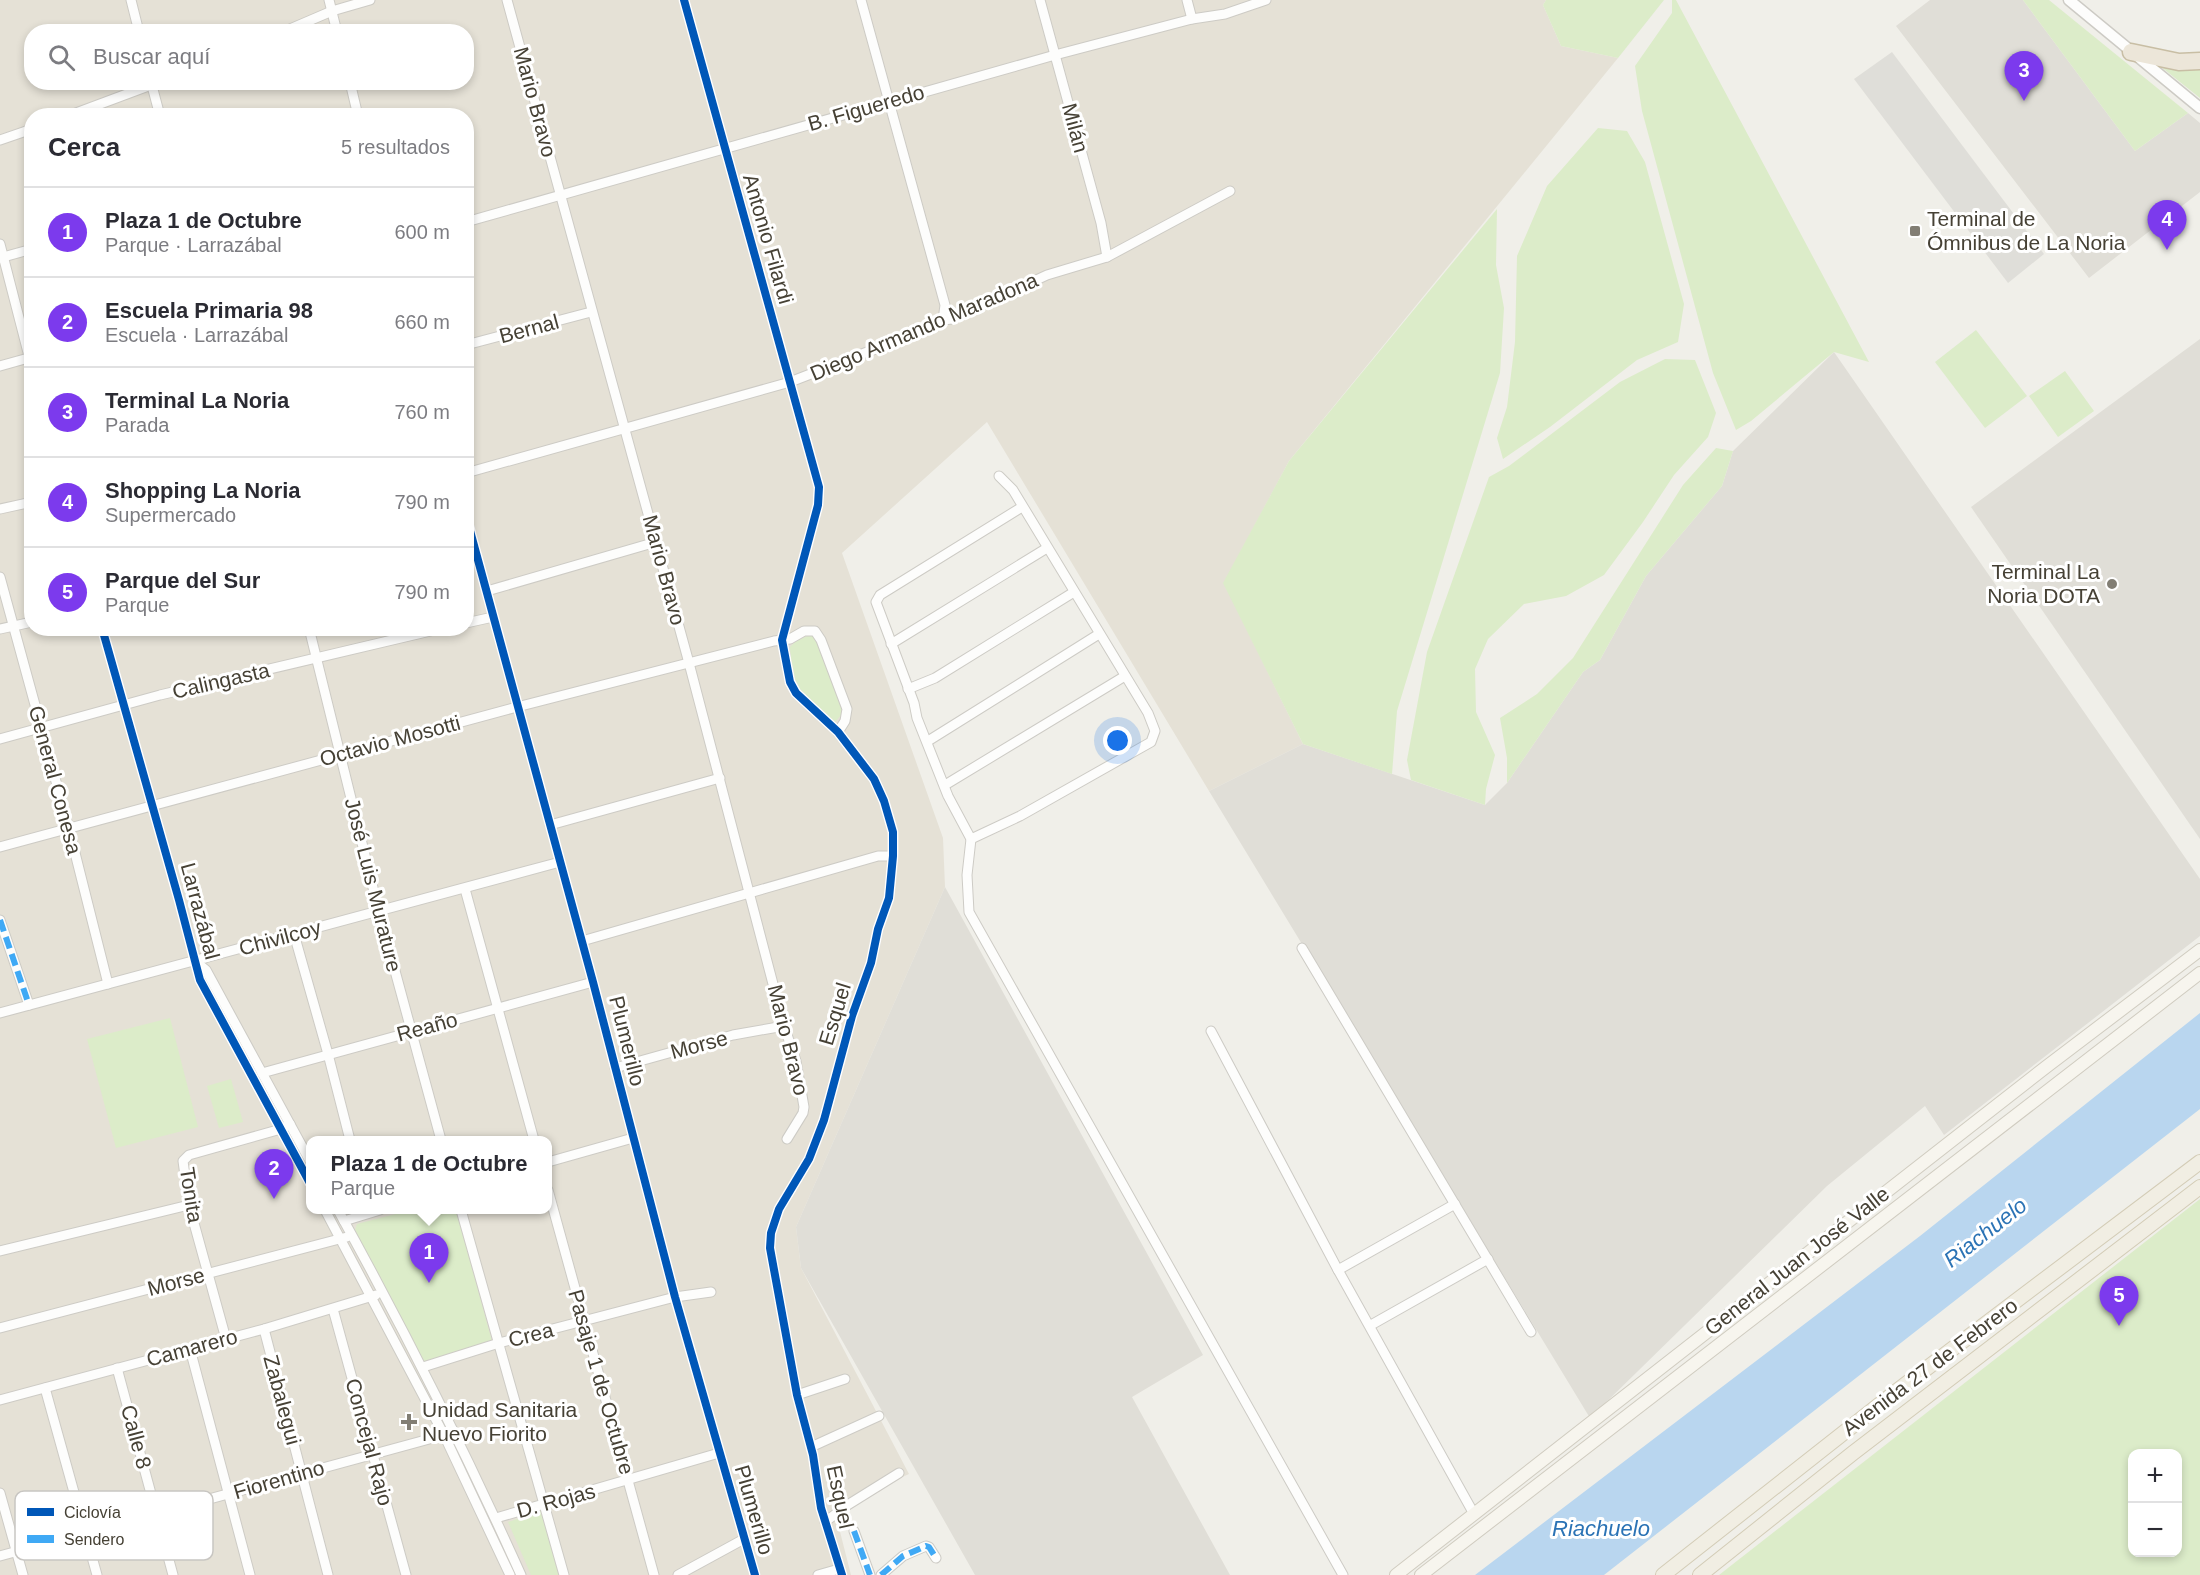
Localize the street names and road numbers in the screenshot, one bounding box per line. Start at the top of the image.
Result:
street label: Mario Bravo [510,44,561,160]
street label: B. Figueredo [805,80,927,135]
street label: Milán [1058,101,1093,155]
street label: Antonio Filardi [739,171,798,307]
street label: Diego Armando Maradona [806,268,1041,385]
street label: Bernal [497,310,561,347]
street label: Mario Bravo [639,512,690,628]
street label: Calingasta [170,658,272,703]
street label: General Conesa [25,703,86,857]
street label: Octavio Mosotti [317,711,463,770]
street label: José Luis Murature [341,795,406,974]
street label: Larrazábal [177,860,224,962]
street label: Chivilcoy [236,915,324,959]
street label: Esquel [814,980,855,1048]
street label: Mario Bravo [764,982,813,1098]
street label: Plumerillo [605,993,650,1088]
street label: Reaño [394,1007,460,1046]
street label: Morse [668,1026,730,1063]
street label: Tonita [176,1165,207,1225]
street label: General Juan José Valle [1700,1182,1893,1340]
street label: Morse [145,1263,207,1300]
street label: Pasaje 1 de Octubre [564,1287,639,1477]
street label: Avenida 27 de Febrero [1838,1293,2022,1440]
street label: Crea [506,1318,556,1351]
street label: Camarero [144,1324,240,1371]
street label: Zabalegui [259,1352,306,1447]
street label: Concejal Rajo [341,1376,398,1508]
street label: Calle 8 [117,1402,156,1471]
street label: Fiorentino [231,1456,327,1503]
street label: Plumerillo [731,1462,778,1557]
street label: Esquel [823,1463,858,1531]
street label: D. Rojas [514,1479,598,1522]

